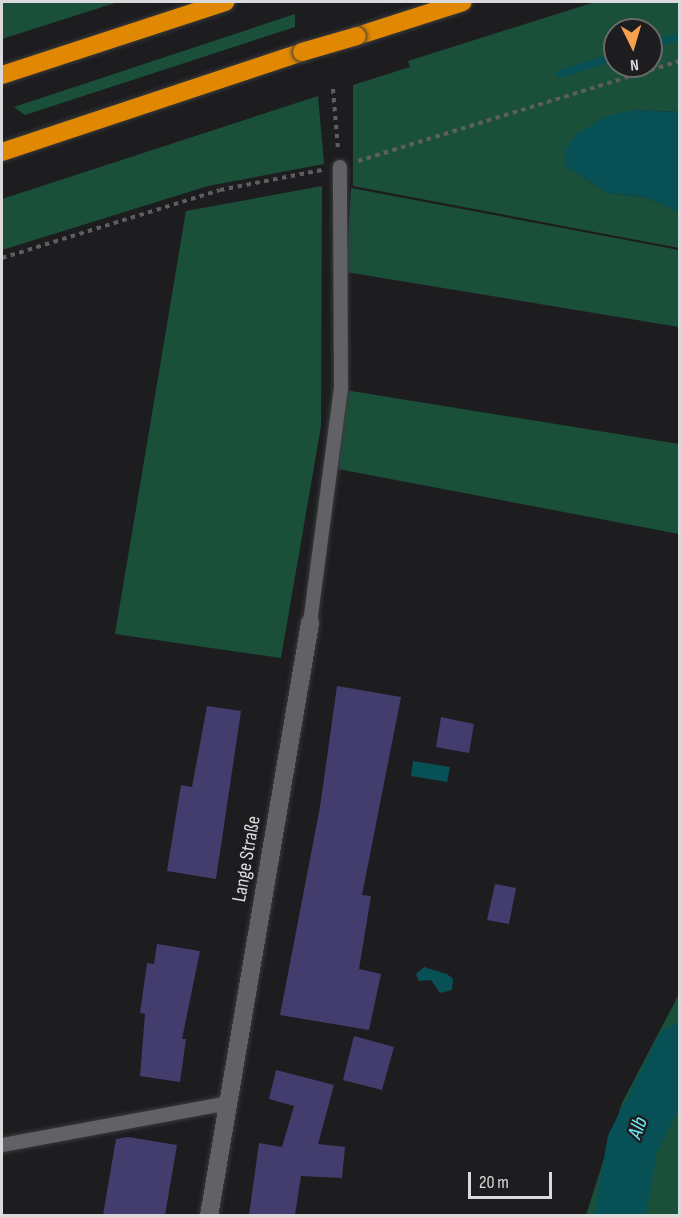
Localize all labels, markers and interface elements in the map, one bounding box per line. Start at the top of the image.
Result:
north arrow [603,18,663,78]
text: N [629,55,640,74]
street label: Lange Straße [228,814,266,904]
water label: Alb [622,1114,654,1142]
scale bar [471,1160,555,1198]
text: 20 m [479,1172,509,1193]

